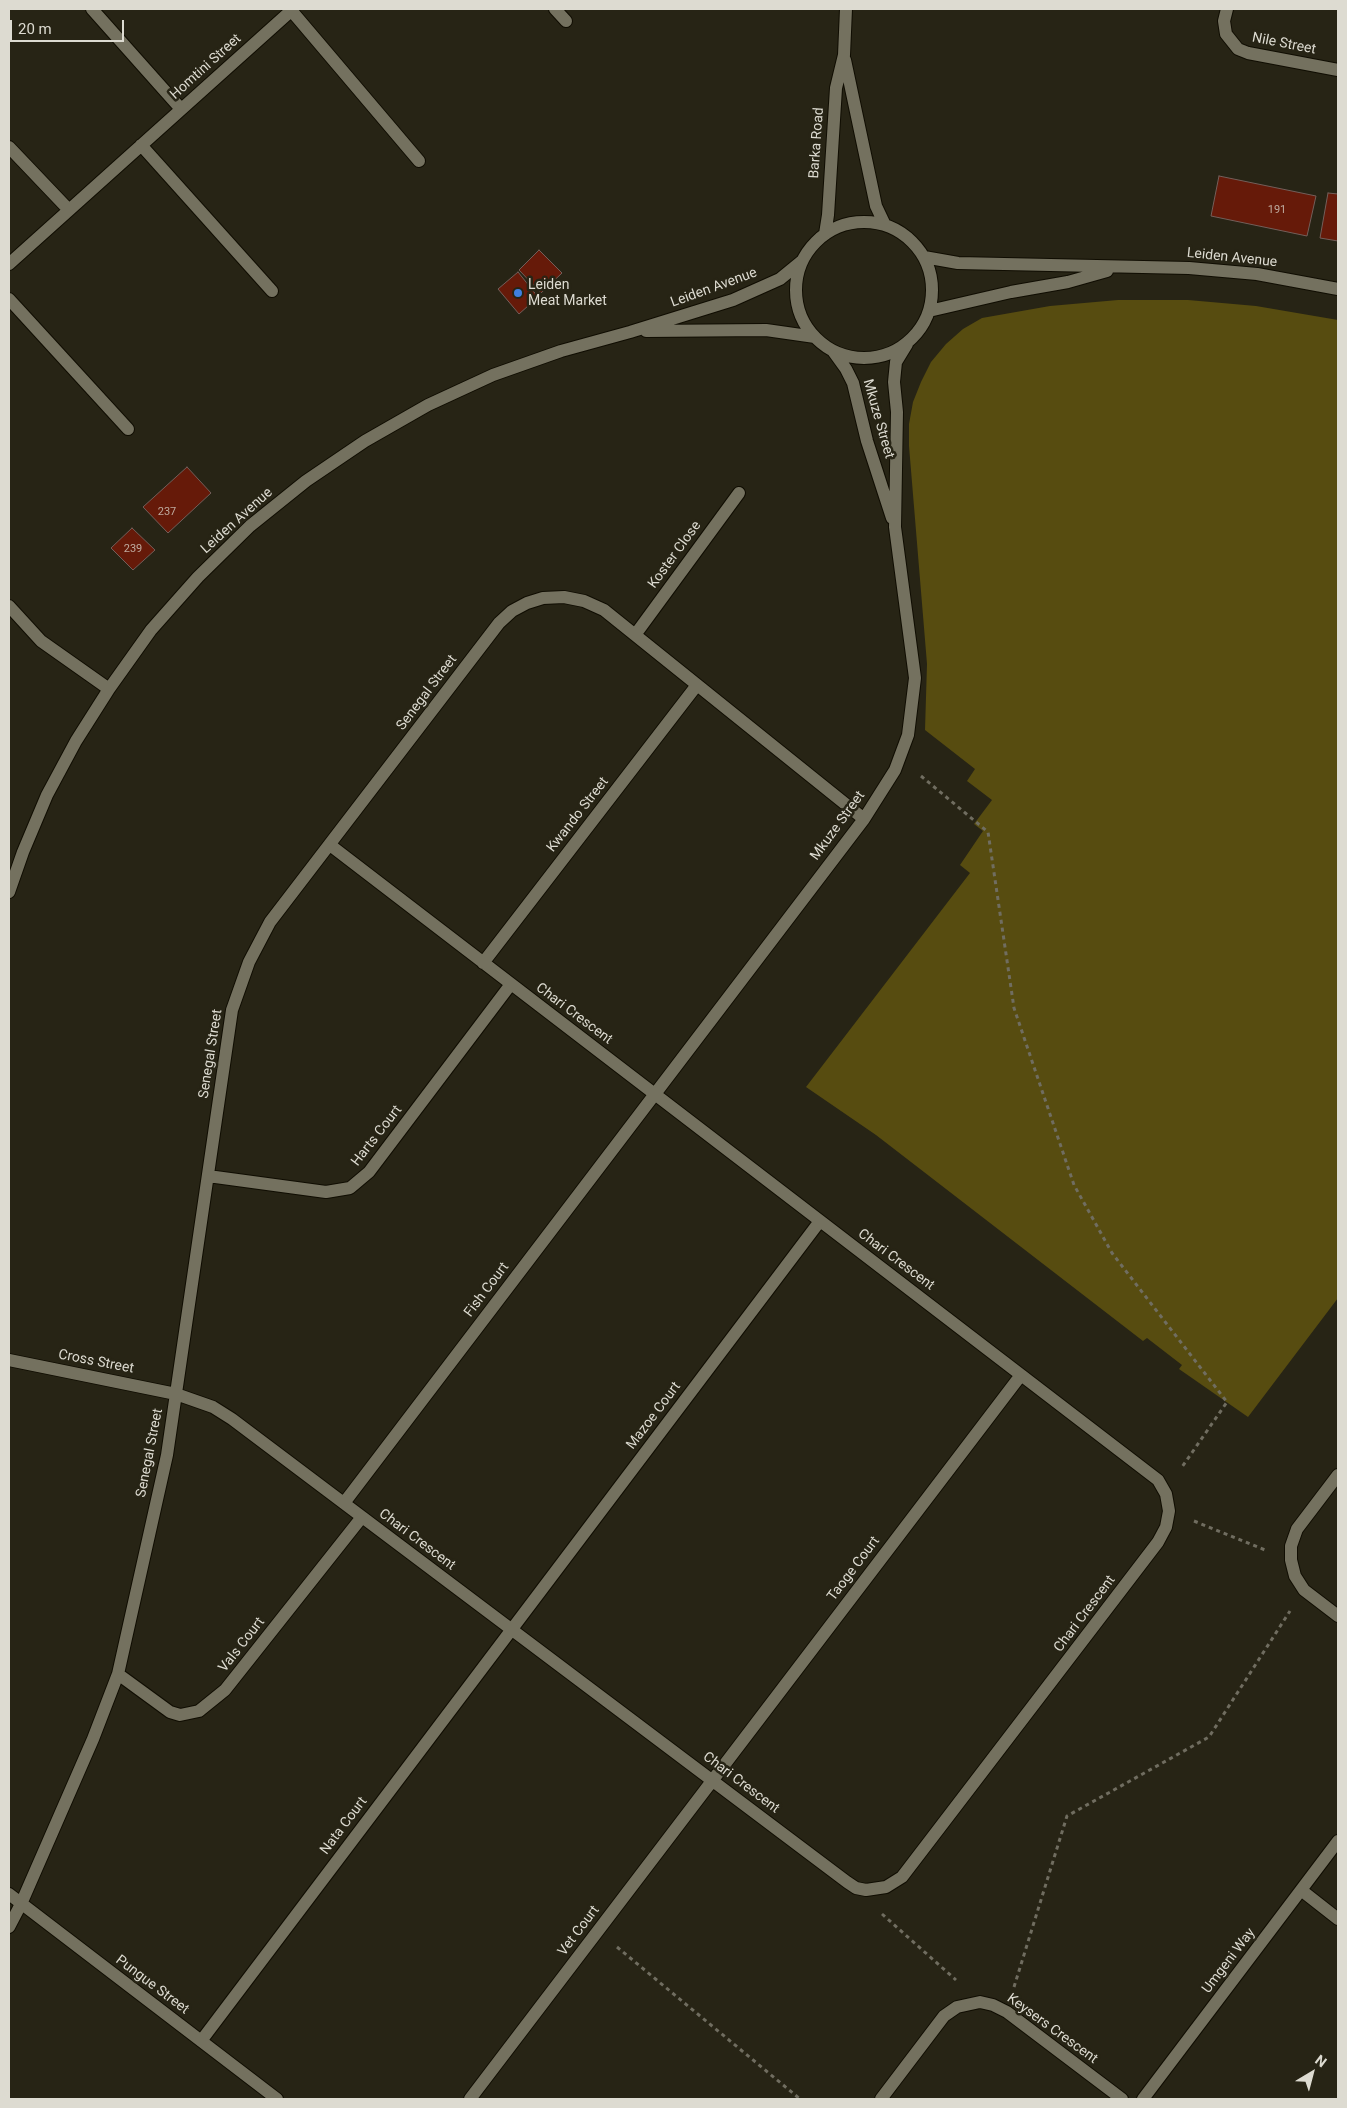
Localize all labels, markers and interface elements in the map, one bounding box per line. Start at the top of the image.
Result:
scale bar [12,10,126,42]
text: 20 m [18,20,52,38]
street label: Nile Street [1251,30,1317,58]
street label: Homtini Street [167,31,245,103]
street label: Barka Road [806,107,828,179]
house number: 191 [1268,203,1286,217]
street label: Leiden Avenue [1186,245,1278,271]
street label: Leiden Avenue [669,265,759,311]
place label: Leiden Meat Market [528,277,607,310]
marker: Leiden Meat Market [512,287,524,299]
street label: Mkuze Street [859,377,897,461]
street label: Leiden Avenue [198,484,276,558]
house number: 237 [158,505,176,519]
street label: Koster Close [645,518,705,592]
house number: 239 [124,542,142,556]
street label: Senegal Street [393,652,461,734]
street label: Kwando Street [544,774,612,856]
street label: Mkuze Street [807,788,869,864]
street label: Chari Crescent [532,980,616,1048]
street label: Senegal Street [196,1008,226,1100]
street label: Harts Court [348,1102,406,1170]
street label: Chari Crescent [854,1226,938,1294]
street label: Fish Court [461,1259,513,1321]
street label: Cross Street [57,1346,135,1378]
street label: Mazoe Court [623,1379,685,1453]
street label: Senegal Street [133,1407,167,1499]
street label: Chari Crescent [375,1506,459,1574]
street label: Taoge Court [824,1533,884,1605]
street label: Chari Crescent [1051,1572,1119,1656]
street label: Vals Court [215,1614,269,1676]
street label: Chari Crescent [699,1749,783,1817]
street label: Nata Court [317,1794,371,1858]
street label: Vet Court [555,1903,603,1959]
street label: Umgeni Way [1199,1925,1259,1997]
street label: Pungue Street [112,1952,192,2018]
street label: Keysers Crescent [1003,1990,1101,2068]
north arrow [1287,2048,1337,2098]
text: N [1312,2052,1330,2070]

